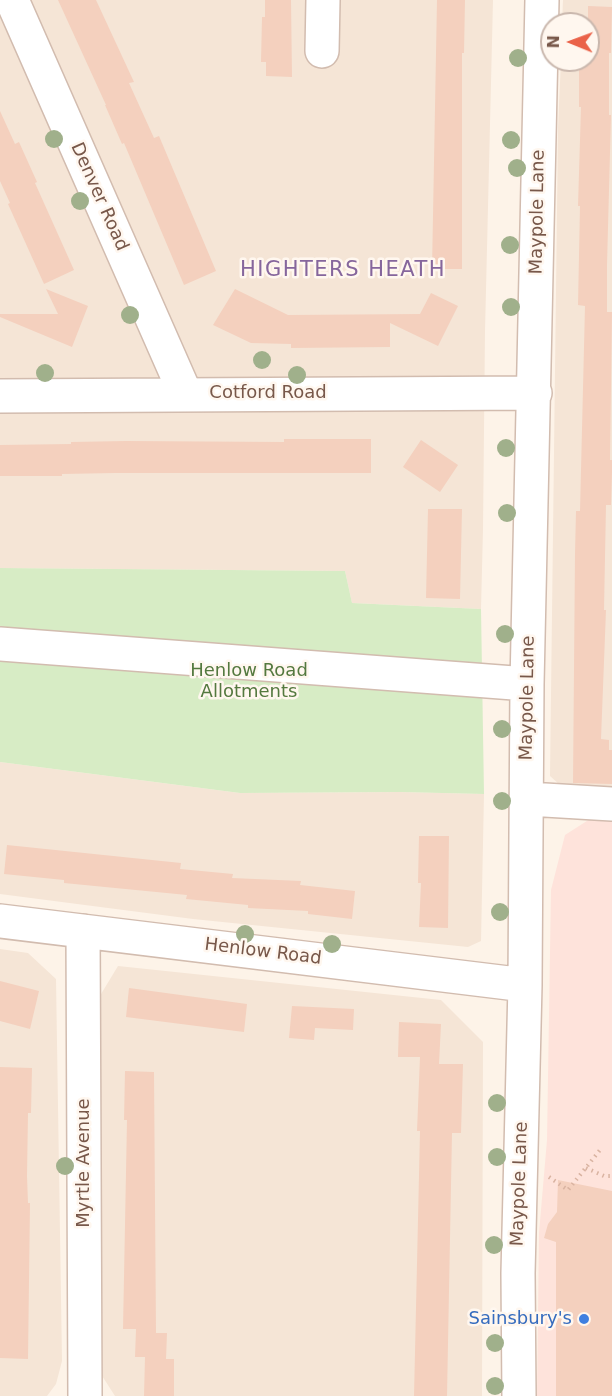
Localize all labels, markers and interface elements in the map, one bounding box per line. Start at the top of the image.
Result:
north arrow [540,12,600,72]
text: N [544,35,563,49]
street label: Denver Road [65,139,133,255]
street label: Maypole Lane [526,149,550,275]
district label: HIGHTERS HEATH [240,258,446,284]
street label: Cotford Road [209,382,327,404]
street label: Maypole Lane [516,635,540,761]
park label: Henlow Road Allotments [190,660,308,702]
street label: Henlow Road [203,934,323,970]
street label: Myrtle Avenue [73,1098,95,1228]
street label: Maypole Lane [507,1121,533,1247]
place label: Sainsbury's [469,1308,572,1330]
marker: Sainsbury's [577,1312,591,1326]

